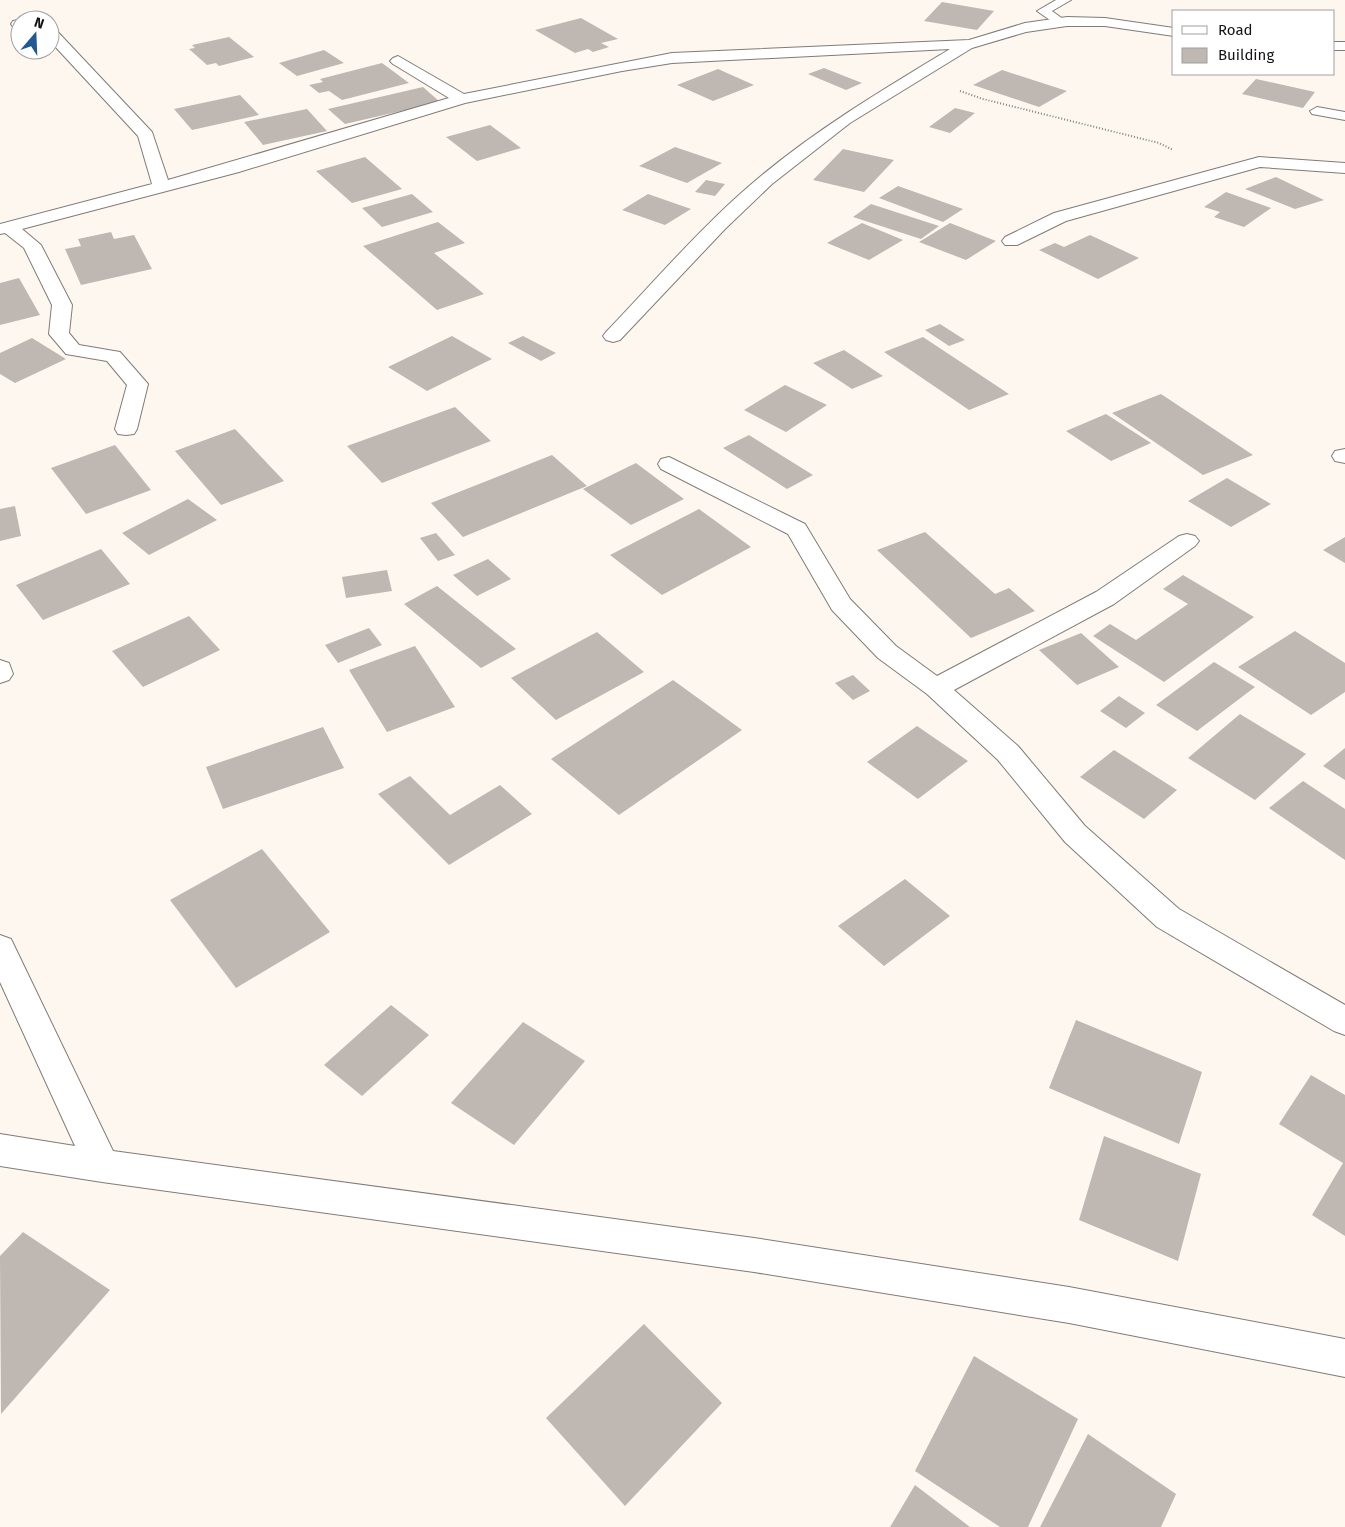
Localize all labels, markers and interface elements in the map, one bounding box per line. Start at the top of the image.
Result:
north arrow [10,10,60,60]
legend [1172,10,1335,75]
text: N [32,14,46,33]
text: Road [1218,21,1253,39]
text: Building [1218,46,1274,64]

